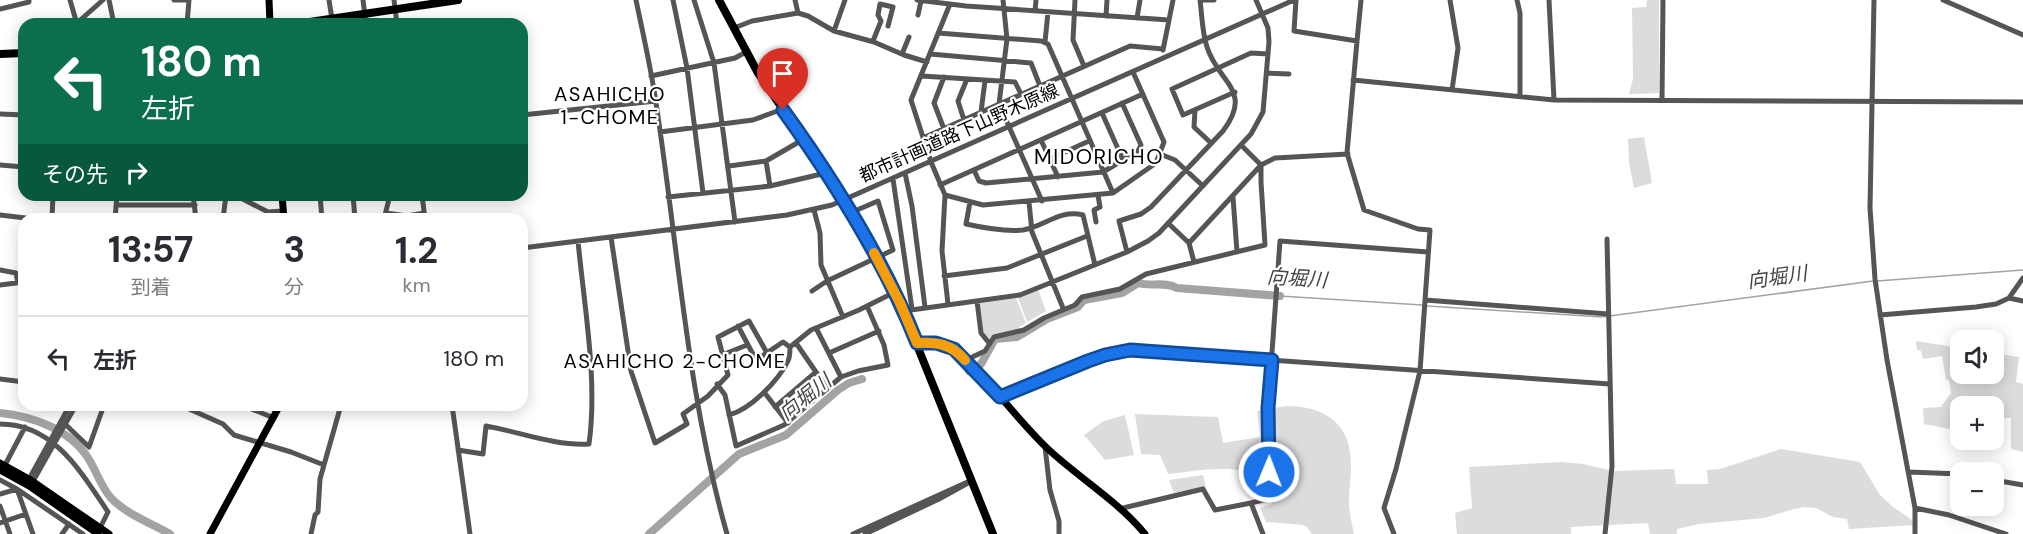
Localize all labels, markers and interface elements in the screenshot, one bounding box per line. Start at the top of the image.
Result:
text: 180 m [141,34,262,89]
icon: left [42,42,120,120]
pin [757,48,808,110]
icon: arrive [766,57,799,90]
street label: 都市計画道路下山野木原線 [855,78,1063,188]
district label: ASAHICHO 1-CHOME [554,81,666,130]
text: 左折 [141,91,195,126]
district label: MIDORICHO [1034,143,1164,171]
icon: right [120,156,153,189]
text: その先 [42,160,108,189]
text: 13:57 [108,226,193,273]
text: 3 [283,226,305,273]
text: 1.2 [395,227,438,274]
water label: 向堀川 [1745,260,1810,294]
water label: 向堀川 [1266,263,1330,293]
text: km [403,272,430,298]
text: 到着 [131,274,171,300]
text: 分 [284,274,304,300]
map controls [1950,330,2004,516]
button: sound [1950,330,2004,384]
icon: left [42,342,75,375]
text: 180 m [443,344,504,373]
text: 左折 [93,346,137,375]
district label: ASAHICHO 2-CHOME [563,348,787,374]
water label: 向堀川 [774,367,838,426]
button: + [1950,396,2004,450]
position arrow [1237,440,1301,504]
button: − [1950,462,2004,516]

